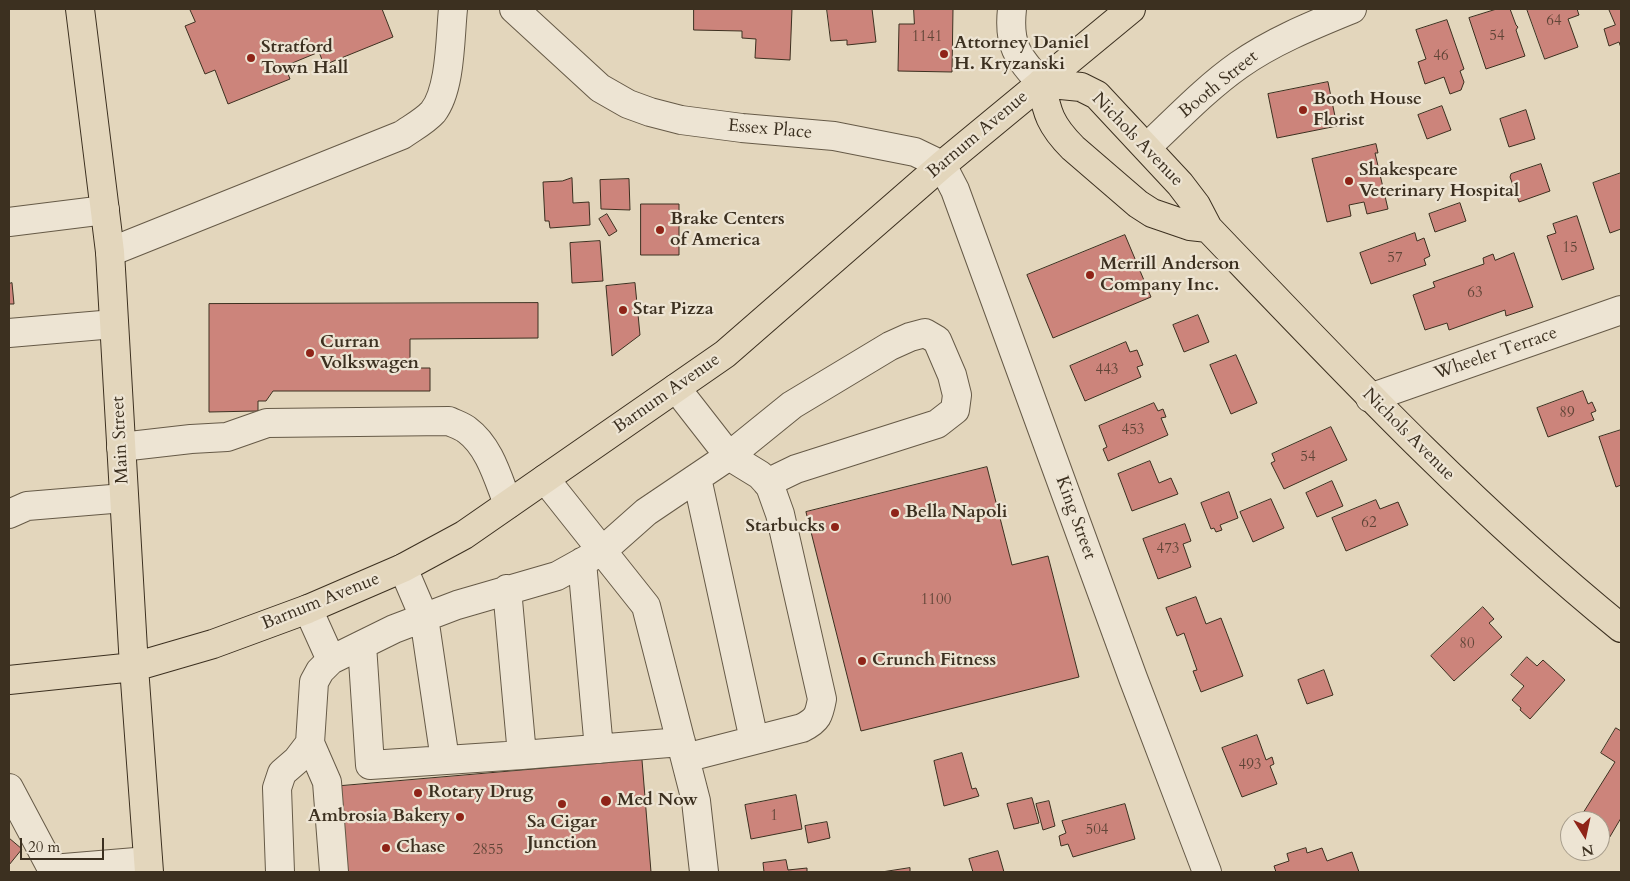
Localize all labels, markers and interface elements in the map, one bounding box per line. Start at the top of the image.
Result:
house number: 64 [1546,13,1562,31]
house number: 54 [1489,28,1505,46]
house number: 1141 [912,29,942,47]
place label: Attorney Daniel H. Kryzanski [954,33,1089,76]
place label: Stratford Town Hall [261,37,348,80]
street label: Booth Street [1175,47,1263,123]
marker: Attorney Daniel H. Kryzanski [938,48,950,60]
house number: 46 [1433,48,1449,66]
marker: Stratford Town Hall [245,52,257,64]
street label: Barnum Avenue [923,87,1033,183]
street label: Nichols Avenue [1087,89,1187,191]
place label: Booth House Florist [1313,89,1422,132]
marker: Booth House Florist [1297,104,1309,116]
street label: Essex Place [727,116,813,144]
place label: Shakespeare Veterinary Hospital [1359,160,1519,202]
marker: Shakespeare Veterinary Hospital [1343,175,1355,187]
place label: Brake Centers of America [670,209,785,252]
marker: Brake Centers of America [654,224,666,236]
house number: 15 [1562,240,1578,258]
house number: 57 [1387,250,1403,268]
place label: Merrill Anderson Company Inc. [1100,254,1240,296]
marker: Merrill Anderson Company Inc. [1084,269,1096,281]
house number: 63 [1467,285,1483,303]
place label: Star Pizza [633,299,714,321]
marker: Star Pizza [617,304,629,316]
street label: Wheeler Terrace [1432,323,1560,385]
place label: Curran Volkswagen [320,332,419,374]
marker: Curran Volkswagen [304,347,316,359]
street label: Barnum Avenue [610,349,724,439]
house number: 443 [1095,362,1119,380]
street label: Nichols Avenue [1357,384,1459,486]
street label: Main Street [108,395,134,485]
house number: 89 [1559,405,1575,423]
house number: 453 [1121,422,1145,440]
house number: 54 [1300,449,1316,467]
street label: King Street [1050,473,1100,563]
place label: Bella Napoli [905,502,1008,524]
marker: Bella Napoli [889,507,901,519]
house number: 62 [1361,515,1377,533]
place label: Starbucks [745,516,825,538]
marker: Starbucks [829,521,841,533]
house number: 473 [1156,541,1180,559]
street label: Barnum Avenue [259,569,383,635]
house number: 1100 [921,592,951,610]
house number: 80 [1459,636,1475,654]
place label: Crunch Fitness [872,650,996,672]
marker: Crunch Fitness [856,655,868,667]
house number: 493 [1238,757,1262,775]
place label: Rotary Drug [428,782,533,804]
marker: Rotary Drug [412,787,424,799]
place label: Med Now [617,790,698,812]
marker: Med Now [599,794,613,808]
marker: Sa Cigar Junction [556,798,568,810]
place label: Ambrosia Bakery [308,806,450,828]
house number: 1 [770,808,778,826]
marker: Ambrosia Bakery [454,811,466,823]
north arrow [1560,811,1610,861]
place label: Sa Cigar Junction [527,812,597,854]
house number: 504 [1085,822,1109,840]
scale bar [22,828,106,860]
text: 20 m [28,837,60,857]
place label: Chase [396,837,446,859]
text: N [1580,840,1595,861]
marker: Chase [380,842,392,854]
house number: 2855 [473,842,503,860]

